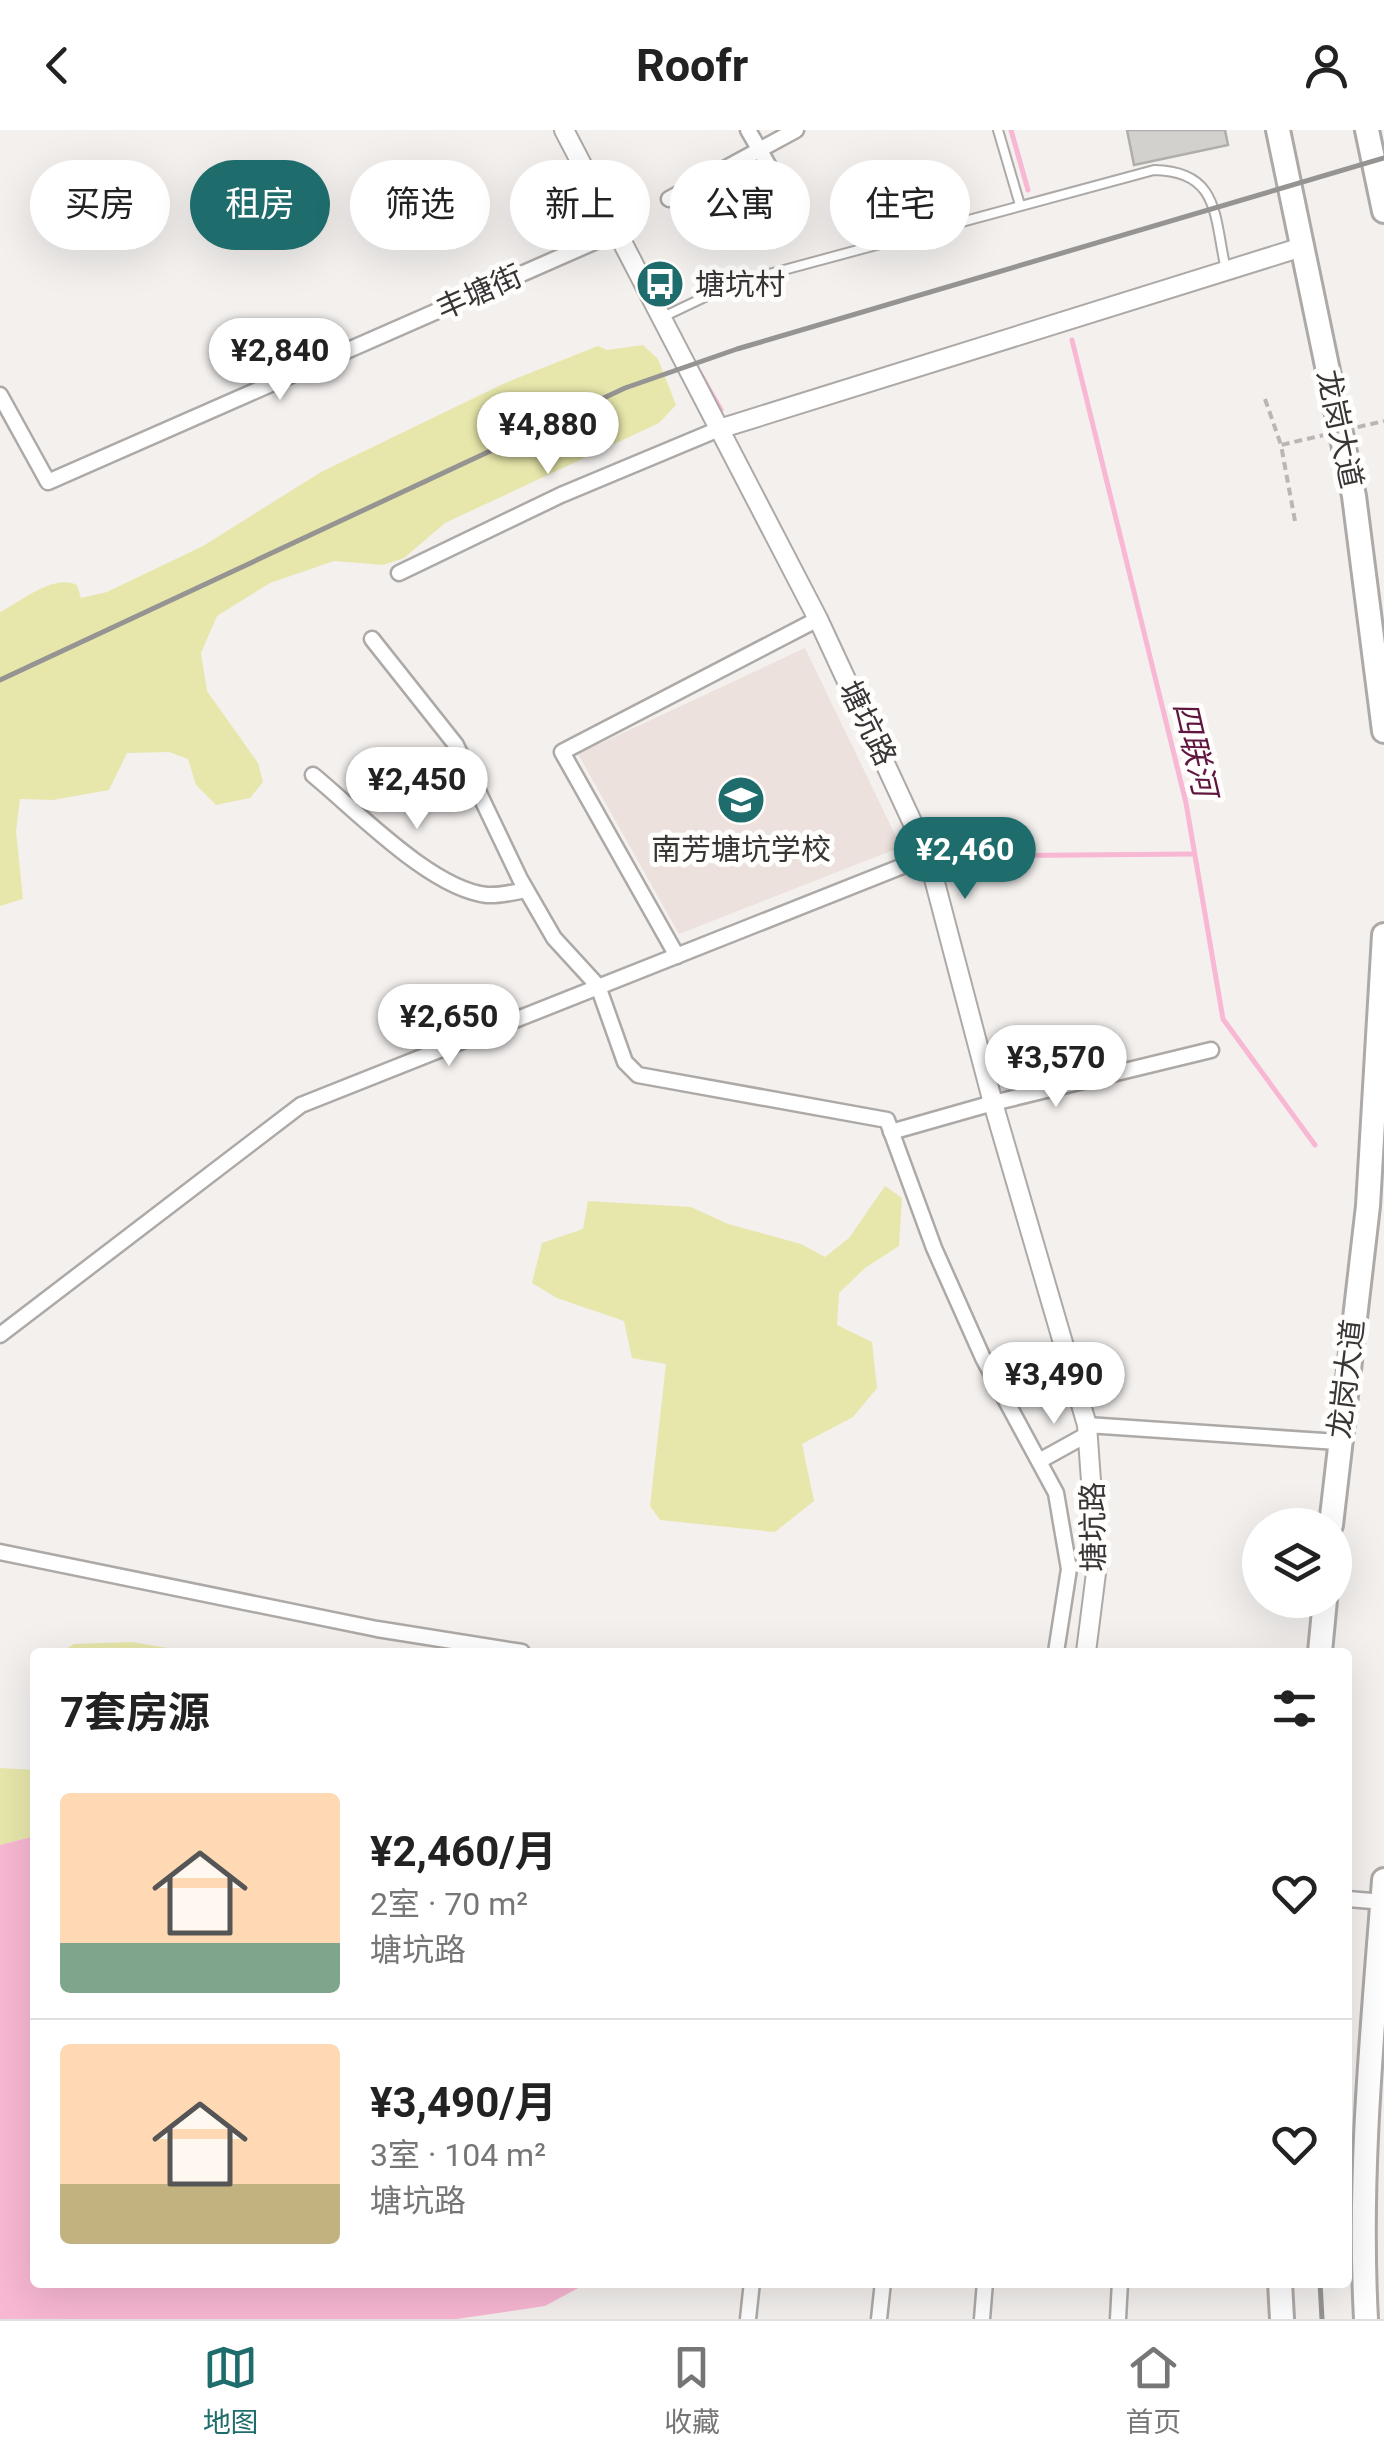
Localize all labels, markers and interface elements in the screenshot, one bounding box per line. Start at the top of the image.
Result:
icon: back [30,38,85,93]
icon: person [1299,38,1354,93]
text: Roofr [636,39,748,92]
chip: 买房 [30,160,170,250]
chip: 租房 [190,160,330,250]
chip: 筛选 [350,160,490,250]
chip: 新上 [510,160,650,250]
chip: 公寓 [670,160,810,250]
chip: 住宅 [830,160,970,250]
street label: 丰塘街 [431,258,527,326]
bus stop icon: 塘坑村 [634,258,686,310]
place label: 塘坑村 [695,267,785,302]
pin: ¥2,840 [199,318,361,403]
text: ¥2,840 [231,331,329,369]
street label: 龙岗大道 [1310,367,1370,491]
pin: ¥4,880 [467,392,629,477]
text: ¥4,880 [499,405,597,443]
street label: 塘坑路 [833,675,903,771]
water label: 四联河 [1166,698,1226,806]
pin: ¥2,450 [336,747,498,832]
text: ¥2,450 [368,760,466,798]
school or university icon: 南芳塘坑学校 [715,774,767,826]
pin: ¥2,460 [884,817,1046,902]
text: ¥2,460 [916,830,1014,868]
place label: 南芳塘坑学校 [651,832,831,867]
pin: ¥2,650 [368,984,530,1069]
text: ¥2,650 [400,997,498,1035]
pin: ¥3,570 [975,1025,1137,1110]
text: ¥3,570 [1007,1038,1105,1076]
street label: 龙岗大道 [1321,1317,1371,1441]
pin: ¥3,490 [973,1342,1135,1427]
text: ¥3,490 [1005,1355,1103,1393]
street label: 塘坑路 [1075,1482,1111,1572]
map controls [1242,1508,1352,1618]
button: layers [1242,1508,1352,1618]
icon: filters [1267,1681,1322,1736]
text: 7套房源 [60,1688,210,1737]
text: ¥2,460/月 [370,1827,557,1876]
icon: home [140,1833,260,1953]
icon: heart [1267,1866,1322,1921]
text: 2室 · 70 m² [370,1885,528,1923]
text: 塘坑路 [370,1931,466,1969]
text: ¥3,490/月 [370,2078,557,2127]
icon: home [140,2084,260,2204]
icon: heart [1267,2117,1322,2172]
text: 3室 · 104 m² [370,2136,546,2174]
text: 塘坑路 [370,2182,466,2220]
tab: 地图 [203,2340,259,2440]
tab: 收藏 [664,2340,720,2440]
tab: 首页 [1125,2340,1181,2440]

